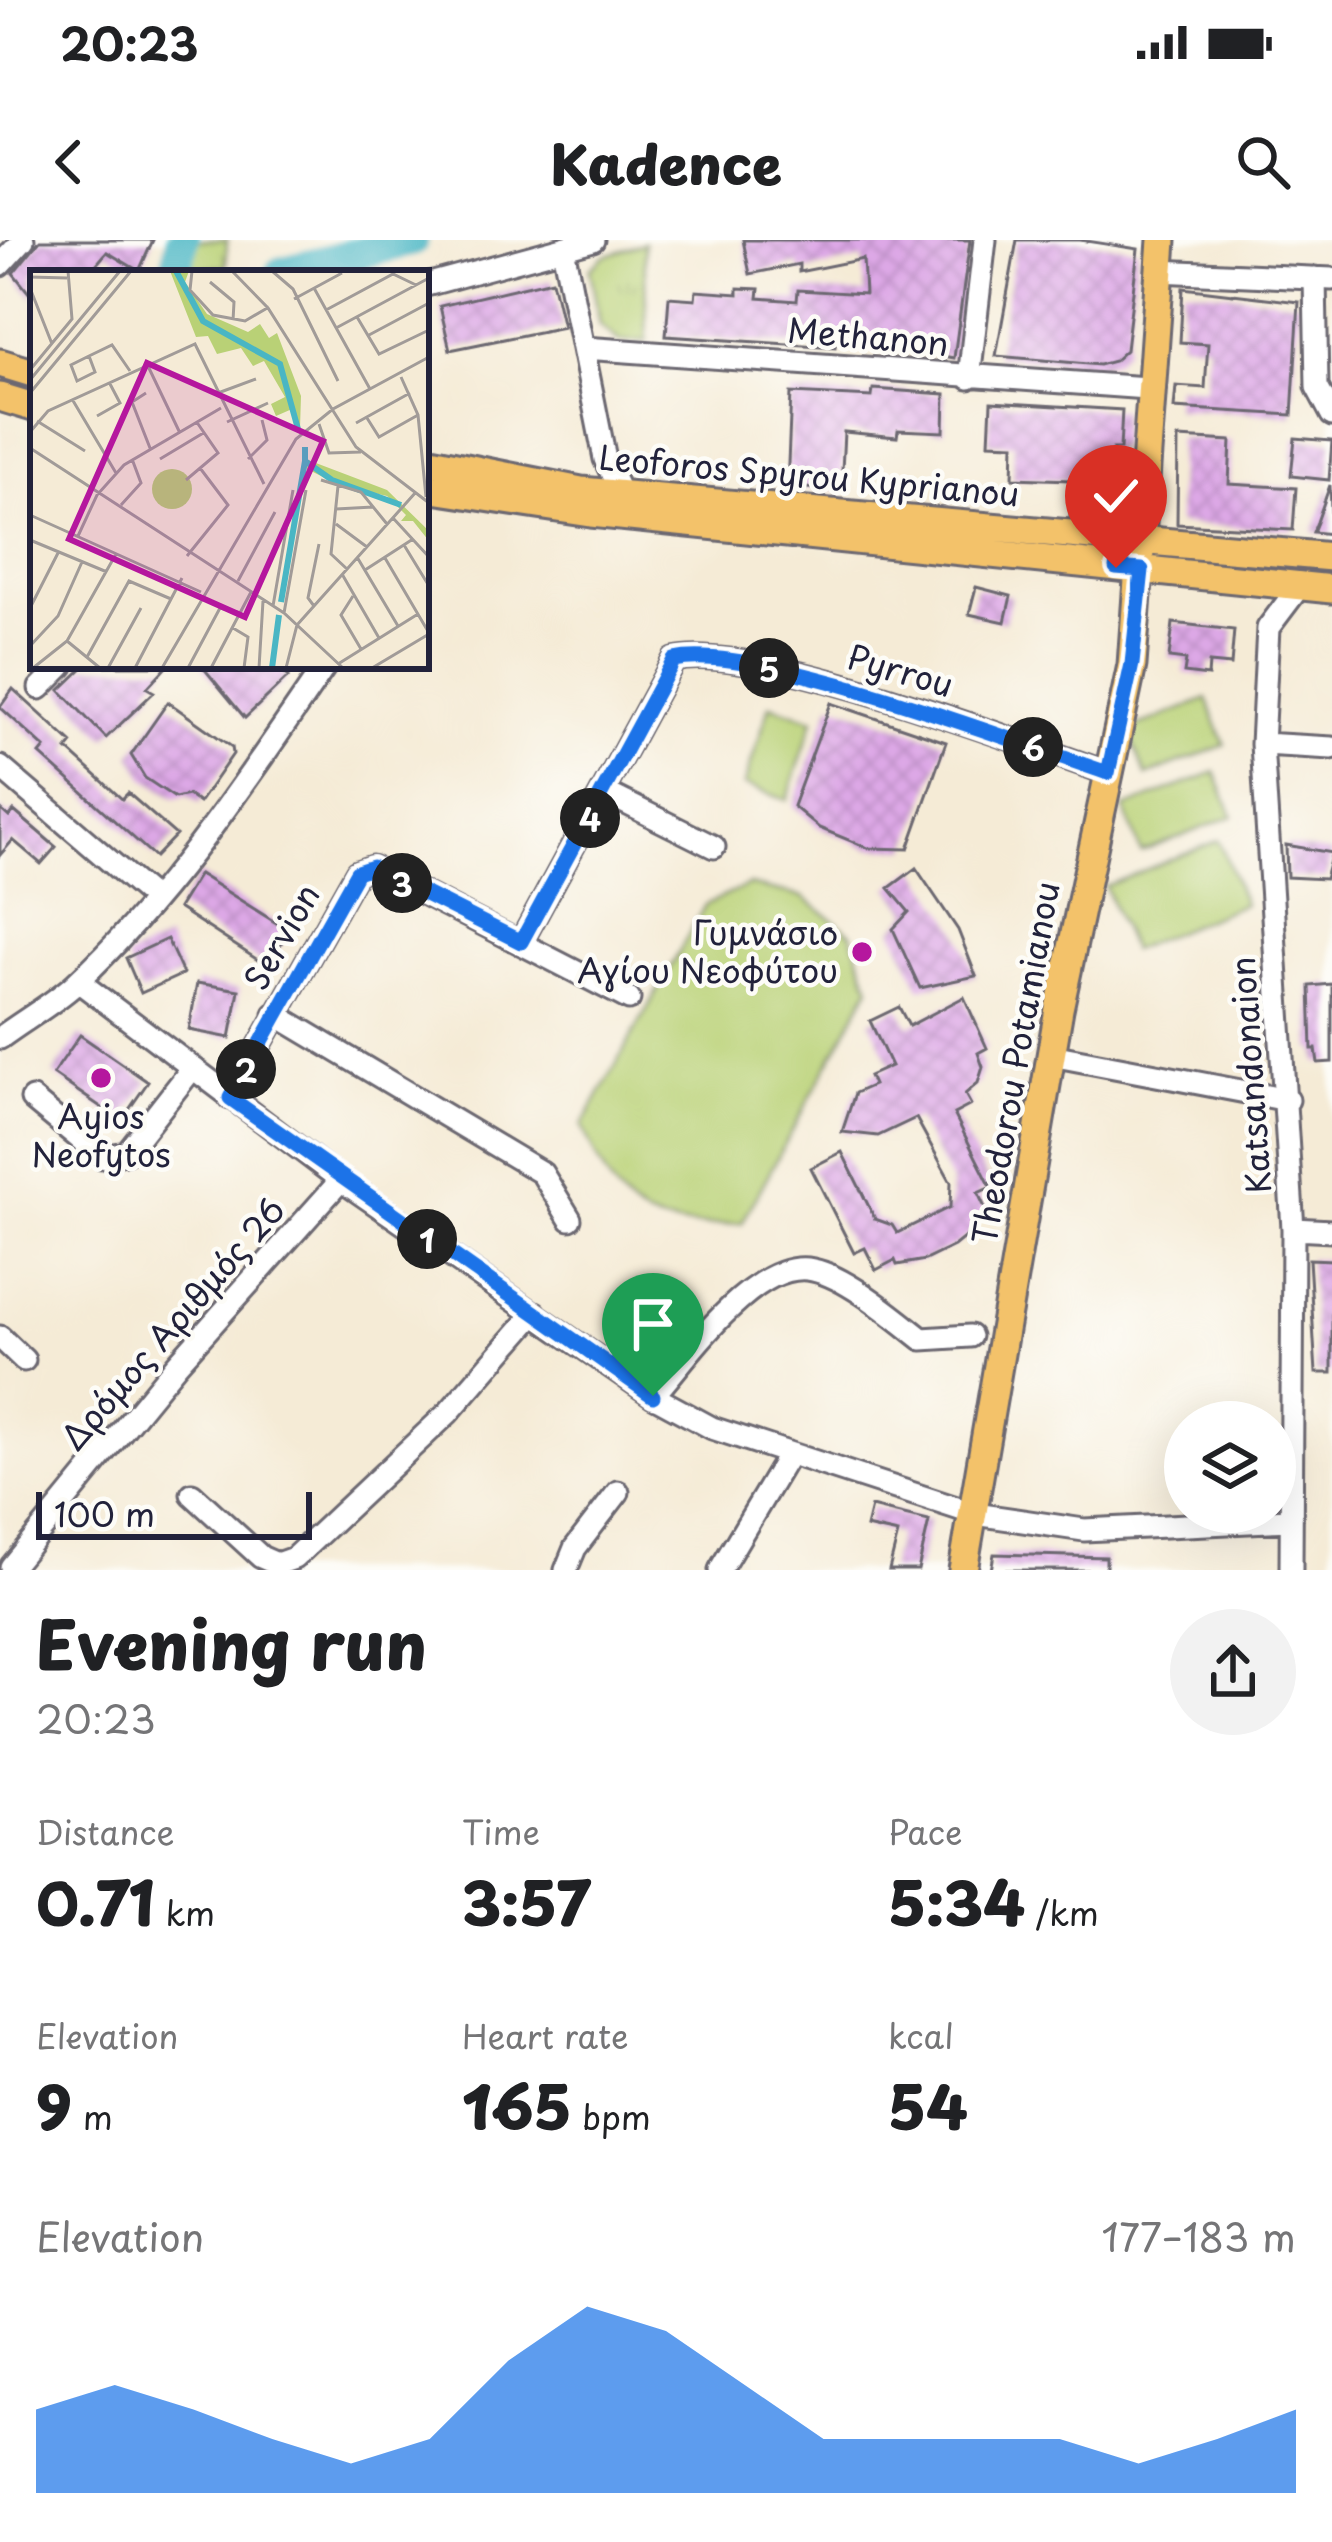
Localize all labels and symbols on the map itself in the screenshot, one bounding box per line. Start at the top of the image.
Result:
inset map [30,270,429,669]
street label: Methanon [786,303,951,367]
street label: Leoforos Spyrou Kyprianou [597,431,1021,517]
pin [1065,445,1167,568]
street label: Pyrrou [842,630,959,708]
pin: 5 [739,638,799,698]
pin: 6 [1003,717,1063,777]
pin: 4 [560,788,620,848]
pin: 3 [372,853,432,913]
street label: Servion [230,874,331,998]
street label: Theodorou Potamianou [958,877,1071,1248]
place label: Γυμνάσιο Αγίου Νεοφύτου [577,906,838,994]
marker: Γυμνάσιο Αγίου Νεοφύτου [849,939,875,965]
street label: Katsandonaion [1216,955,1282,1195]
pin: 2 [216,1039,276,1099]
marker: Ayios Neofytos [88,1065,114,1091]
place label: Ayios Neofytos [31,1090,171,1178]
street label: Δρόμος Αριθμός 26 [48,1185,295,1460]
pin: 1 [397,1209,457,1269]
pin [602,1273,704,1396]
scale bar [36,1486,312,1539]

